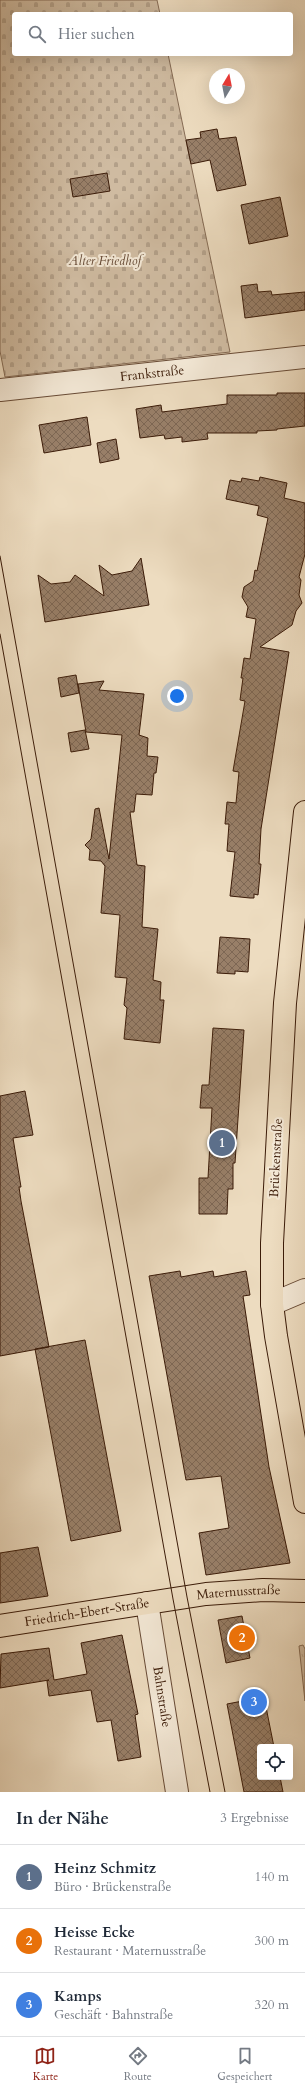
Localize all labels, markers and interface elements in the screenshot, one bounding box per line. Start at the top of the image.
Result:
search box [12,12,293,56]
icon: search [26,23,48,45]
text: Hier suchen [58,24,135,44]
north arrow [209,68,245,104]
park label: Alter Friedhof [68,252,145,270]
street label: Frankstraße [119,361,185,386]
your location [167,686,187,706]
street label: Brückenstraße [265,1118,287,1198]
pin: 1 [209,1128,235,1158]
street label: Maternusstraße [195,1581,281,1604]
street label: Friedrich-Ebert-Straße [23,1594,151,1631]
pin: 2 [229,1623,255,1653]
street label: Bahnstraße [148,1665,176,1729]
pin: 3 [241,1687,267,1717]
map controls [257,1744,293,1780]
button: locate [257,1744,293,1780]
text: In der Nähe [16,1807,109,1830]
text: 3 Ergebnisse [220,1809,289,1827]
text: Heinz Schmitz [54,1858,156,1878]
text: 1 [26,1868,32,1886]
text: 140 m [255,1868,289,1886]
text: Büro · Brückenstraße [54,1878,171,1896]
text: Heisse Ecke [54,1922,135,1942]
text: 2 [26,1932,32,1950]
text: 300 m [255,1932,289,1950]
text: Restaurant · Maternusstraße [54,1942,206,1960]
text: Kamps [54,1986,102,2006]
text: 3 [26,1996,32,2014]
text: 320 m [255,1996,289,2014]
text: Geschäft · Bahnstraße [54,2006,173,2024]
tab: Karte [33,2045,58,2084]
tab: Route [124,2045,152,2084]
tab: Gespeichert [217,2045,272,2084]

